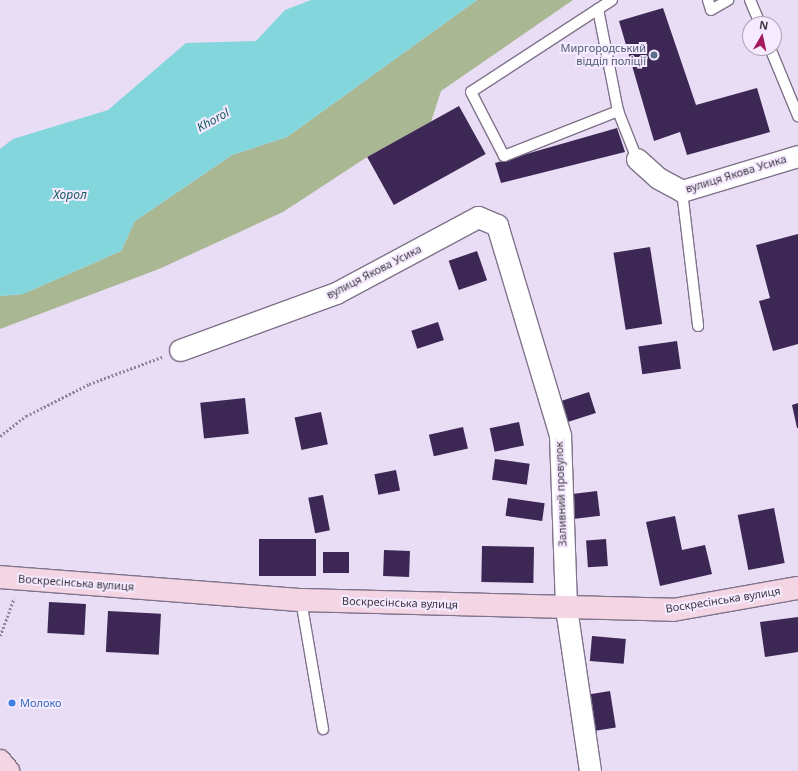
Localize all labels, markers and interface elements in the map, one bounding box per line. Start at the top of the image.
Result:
north arrow [742,16,782,56]
text: N [758,17,769,33]
place label: Миргородський відділ поліції [561,42,646,68]
marker: Миргородський відділ поліції [649,50,659,60]
water label: Khorol [194,105,232,135]
street label: вулиця Якова Усика [684,152,788,196]
water label: Хорол [53,188,87,202]
street label: вулиця Якова Усика [324,242,424,302]
street label: Заливний провулок [553,441,569,547]
street label: Воскресінська вулиця [18,572,134,594]
street label: Воскресінська вулиця [665,584,781,616]
street label: Воскресінська вулиця [342,594,458,612]
place label: Молоко [20,696,62,710]
marker: Молоко [7,698,17,708]

